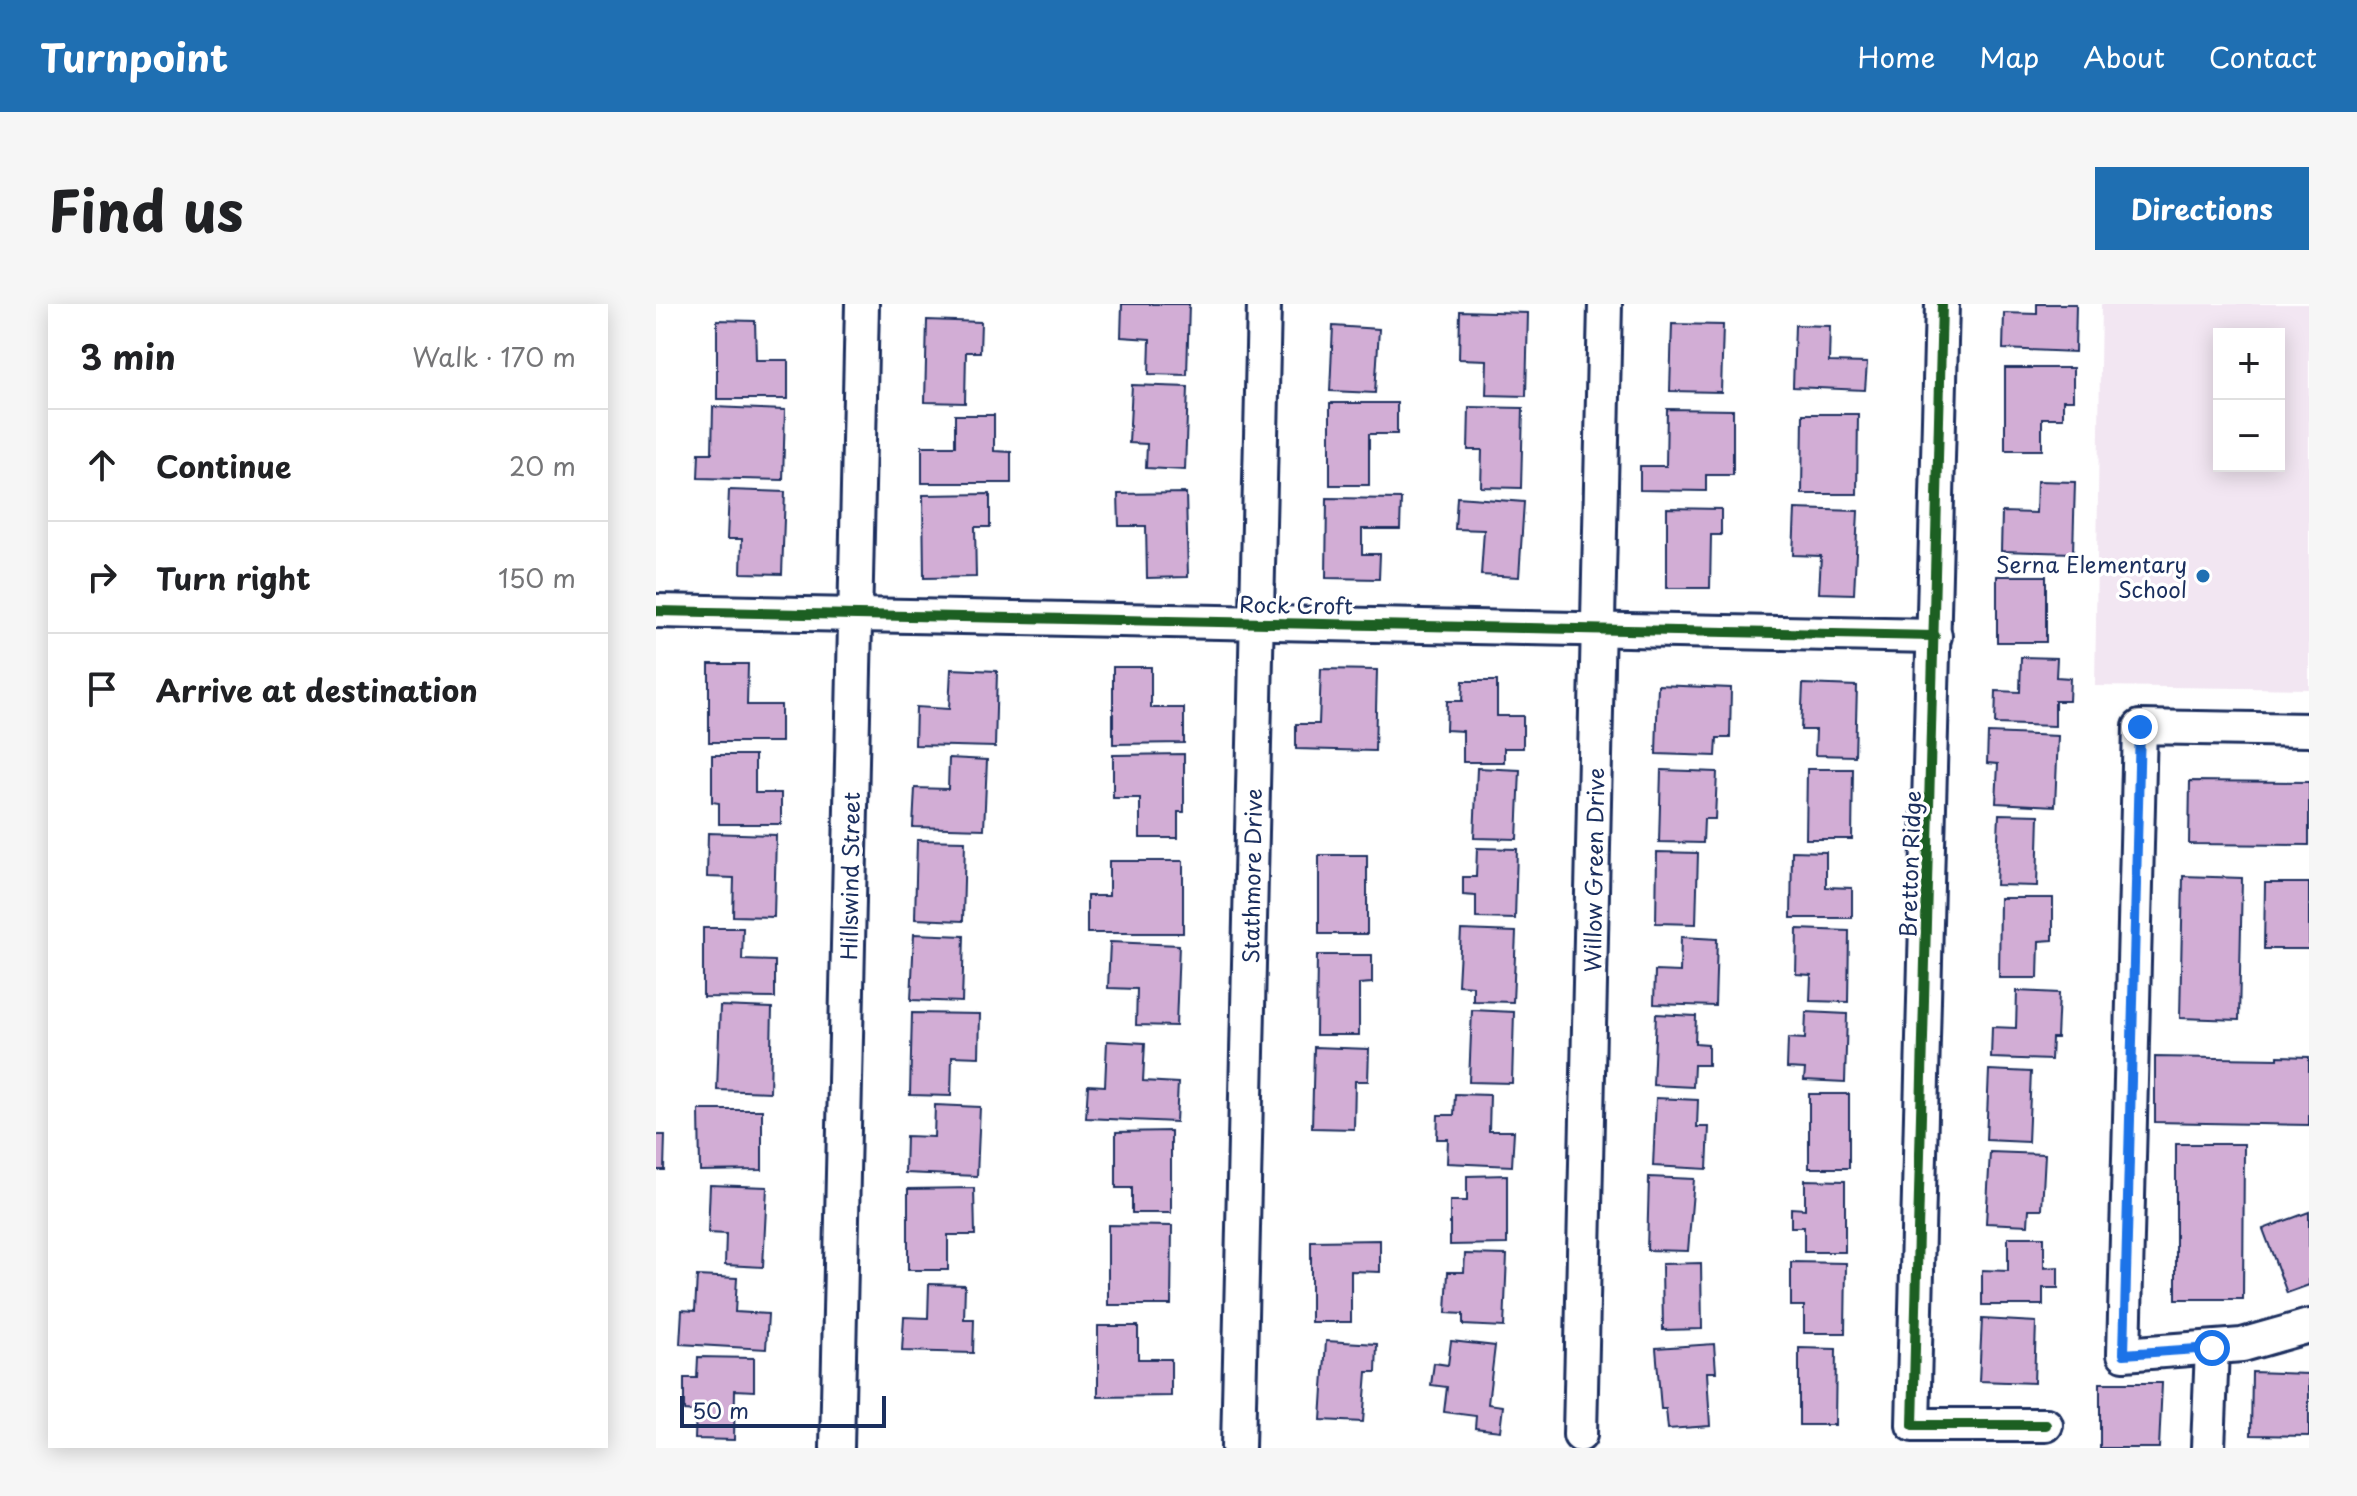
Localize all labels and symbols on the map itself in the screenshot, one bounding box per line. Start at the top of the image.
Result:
place label: Serna Elementary School [1996,547,2187,605]
marker: Serna Elementary School [2194,567,2212,585]
street label: Rock Croft [1239,587,1353,621]
route end [2122,709,2158,745]
street label: Willow Green Drive [1575,767,1611,973]
street label: Stathmore Drive [1233,788,1269,964]
street label: Bretton Ridge [1890,790,1928,938]
street label: Hillswind Street [831,791,867,960]
route start [2194,1330,2230,1366]
scale bar [680,1392,886,1428]

